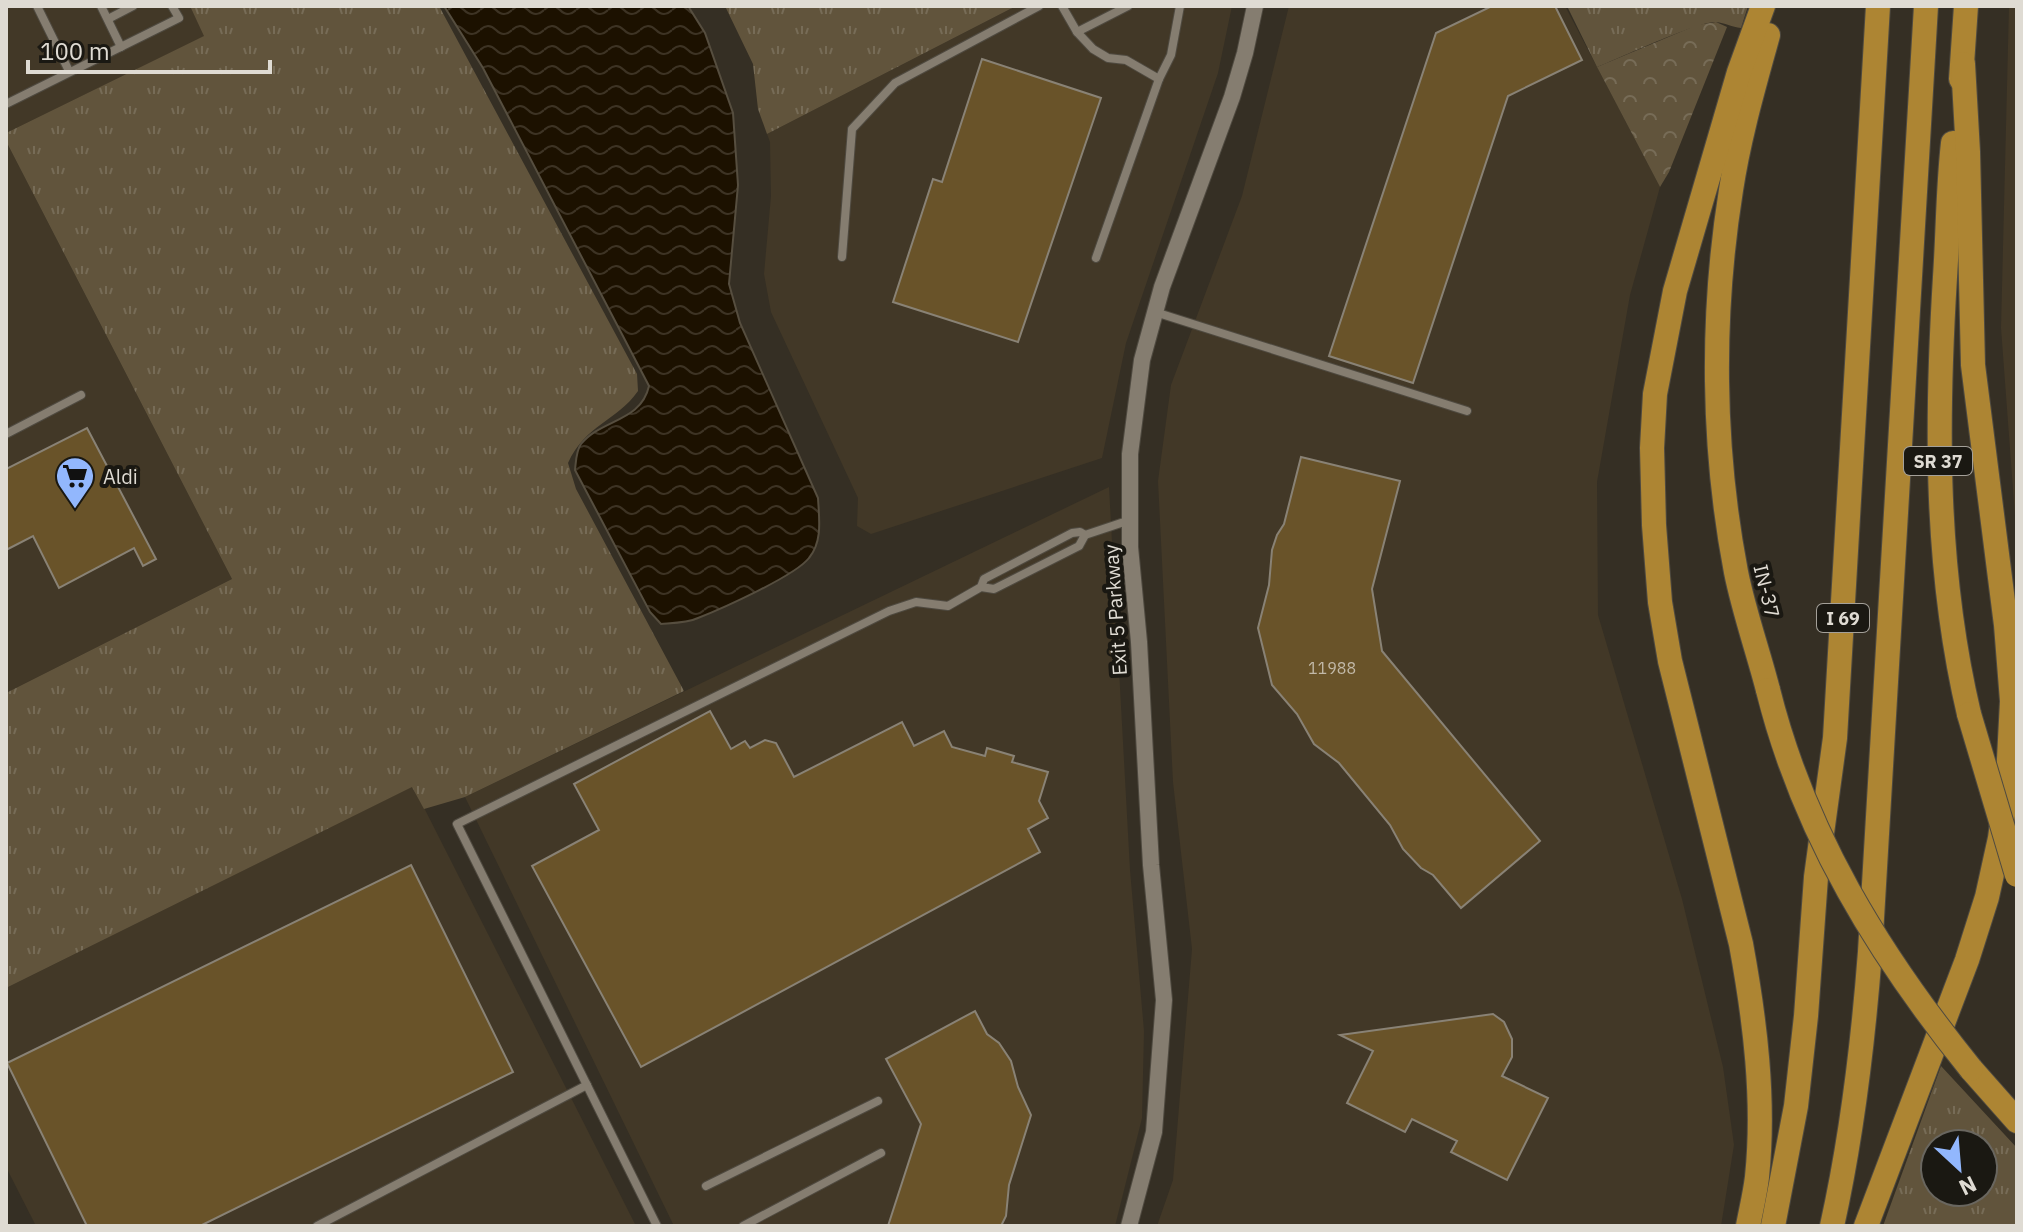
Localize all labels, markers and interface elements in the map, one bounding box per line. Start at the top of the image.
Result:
scale bar [28,24,270,74]
text: 100 m [40,35,110,67]
road number: SR 37 [1904,447,1972,475]
supermarket icon: Aldi [54,455,96,510]
place label: Aldi [103,463,138,490]
street label: Exit 5 Parkway [1097,543,1133,677]
street label: IN-37 [1747,561,1787,621]
road number: I 69 [1817,604,1869,632]
house number: 11988 [1308,658,1356,678]
north arrow [1919,1128,1999,1208]
text: N [1954,1170,1982,1203]

